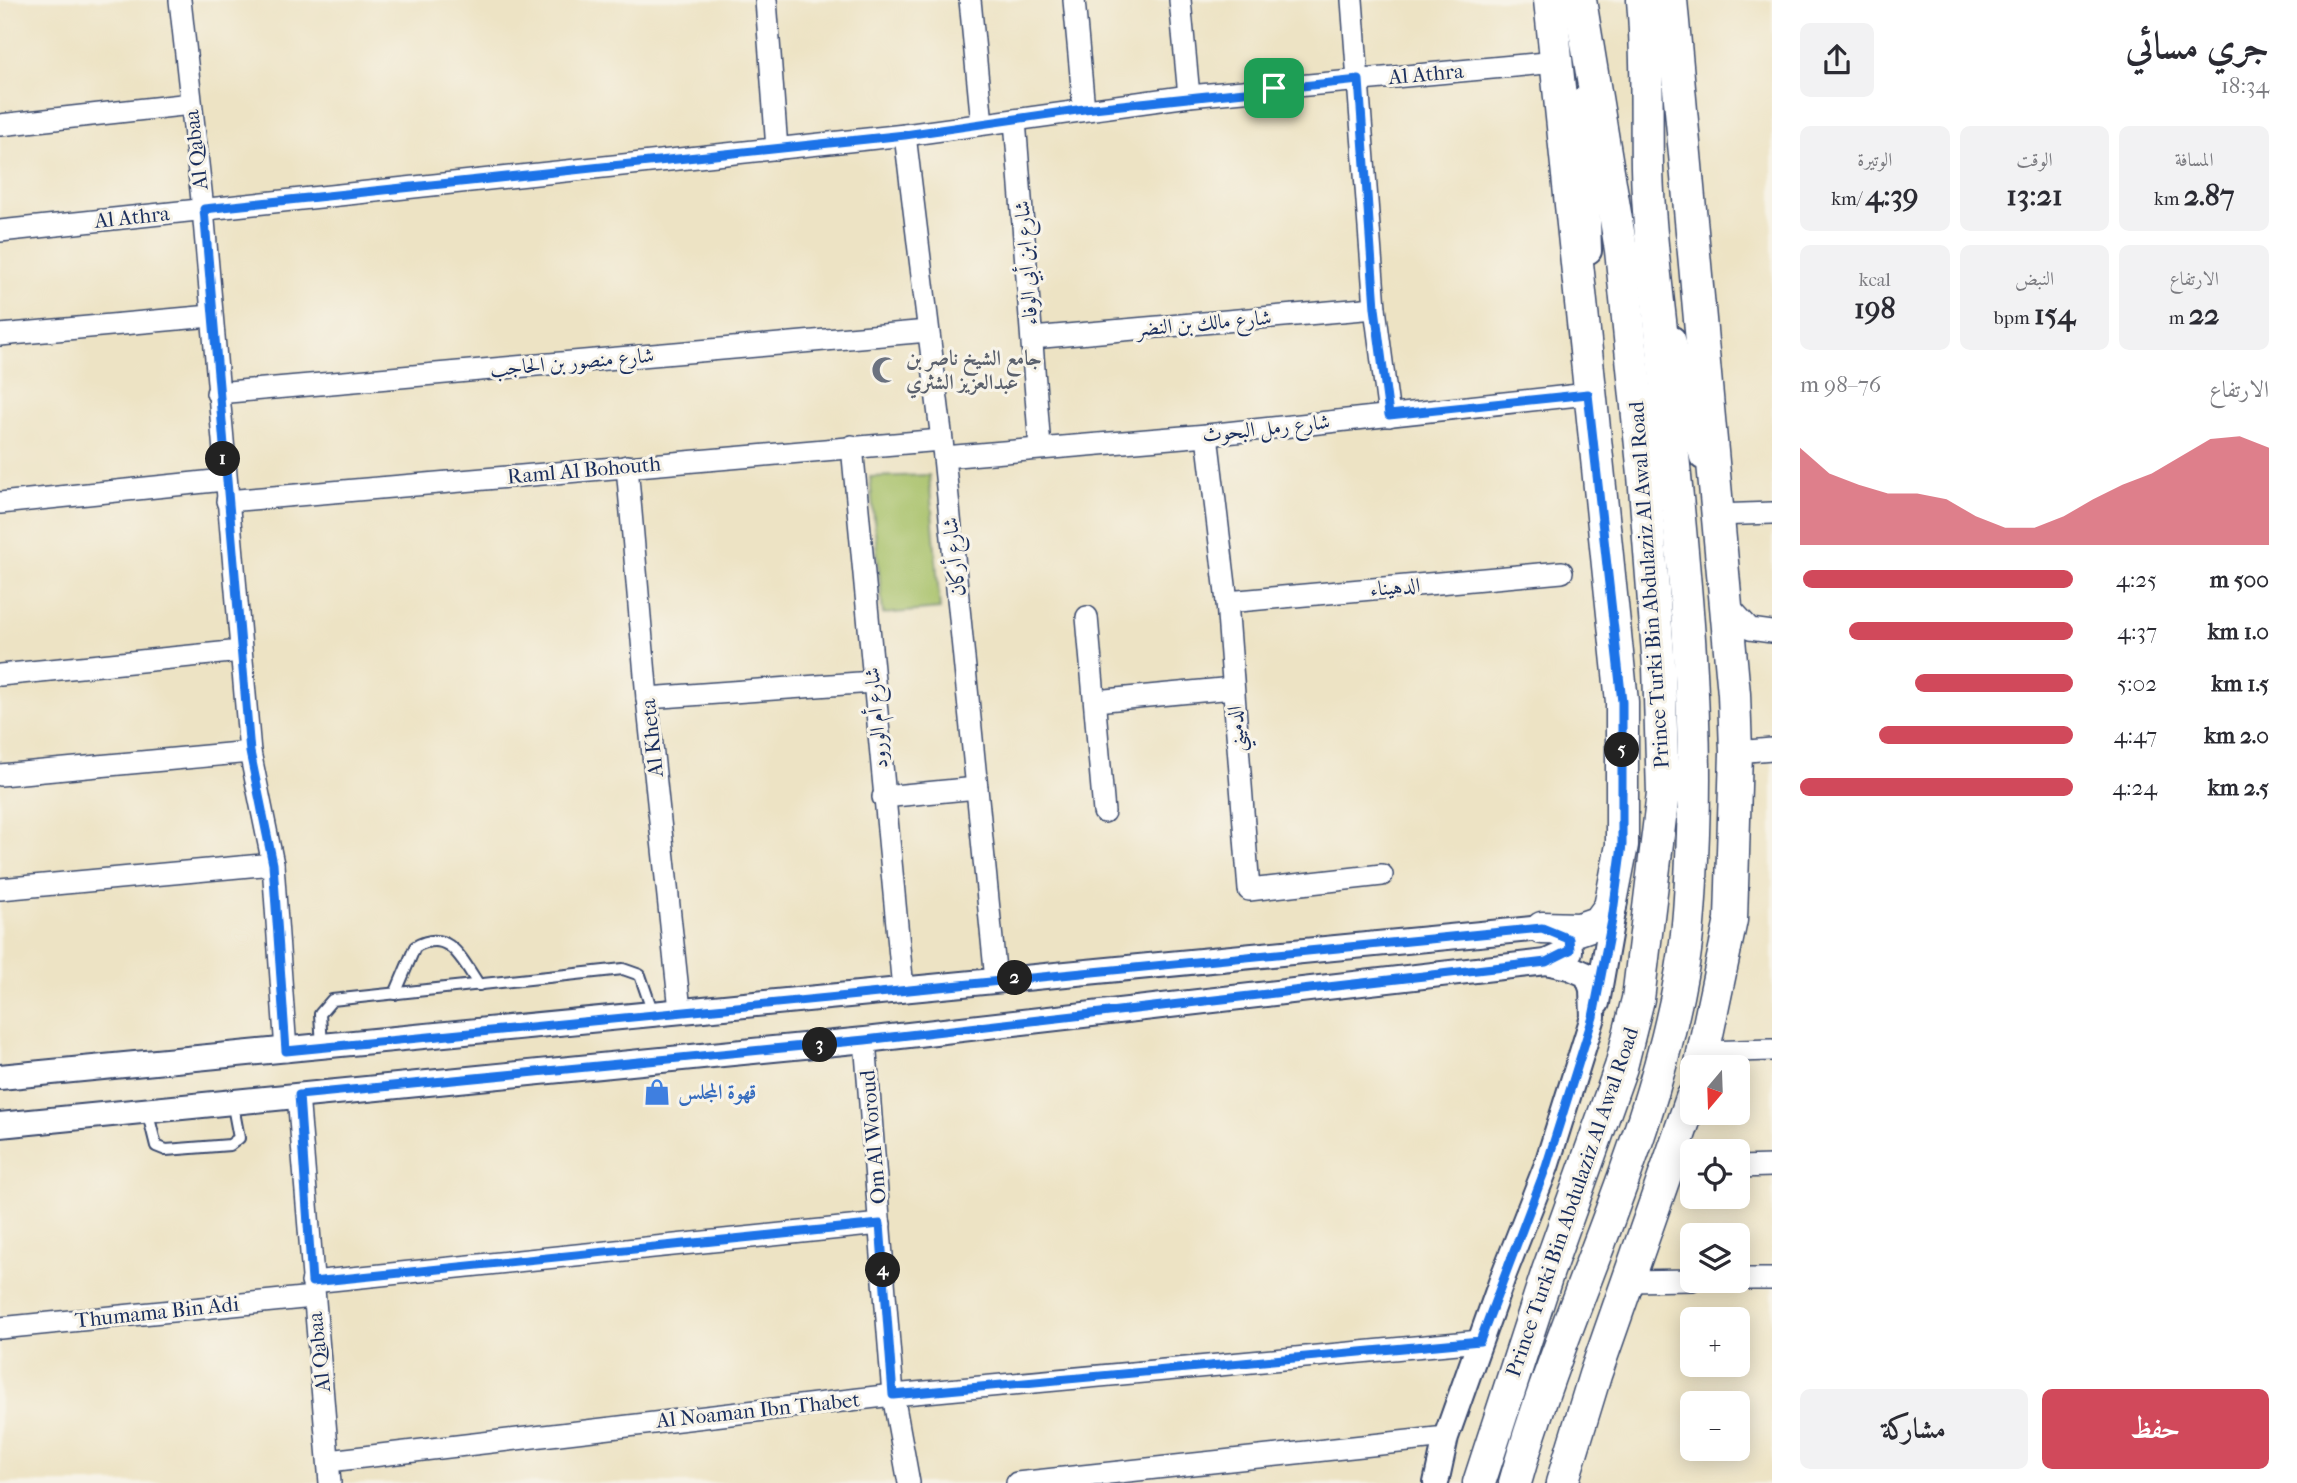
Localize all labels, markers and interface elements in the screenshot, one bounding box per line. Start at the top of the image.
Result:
button: share [1800,23,1874,97]
text: جري مسائي [2125,23,2269,68]
pin [1244,58,1304,118]
street label: Al Athra [1386,59,1465,89]
icon: arrive [1255,69,1293,107]
text: 18:34 [2221,72,2269,99]
street label: Al Qabaa [179,108,213,192]
text: الوتيرة [1857,149,1892,171]
text: الوقت [2016,149,2053,171]
text: المسافة [2175,149,2214,171]
text: 4:39 [1865,178,1918,213]
text: 13:21 [2006,178,2063,213]
text: 2.87 [2184,178,2234,213]
text: /km [1831,188,1865,210]
text: km [2154,188,2184,210]
street label: شارع ابن أبي الوفاء [1007,199,1048,326]
street label: Al Athra [92,201,171,233]
text: النبض [2015,268,2054,290]
text: الارتفاع [2170,268,2219,290]
text: kcal [1859,269,1891,291]
text: 198 [1854,291,1896,326]
text: 154 [2034,297,2075,332]
text: 22 [2189,297,2220,332]
street label: شارع مالك بن النضر [1134,305,1273,347]
text: bpm [1994,307,2034,329]
text: m [2169,307,2189,329]
street label: شارع منصور بن الحاجب [489,343,656,387]
place label: جامع الشيخ ناصر بن عبدالعزيز الشثري [906,346,1042,399]
mosque icon: جامع الشيخ ناصر بن عبدالعزيز الشثري [870,355,900,385]
text: 76–98 m [1800,371,1881,398]
text: الارتفاع [2209,376,2269,403]
street label: Prince Turki Bin Abdulaziz Al Awal Road [1624,400,1674,769]
street label: شارع رمل البحوث [1201,409,1332,453]
pin: 1 [206,442,241,476]
text: 1 [219,447,226,469]
street label: Raml Al Bohouth [506,451,662,489]
street label: شارع أركان [935,516,976,598]
text: 4:25 [2116,566,2157,593]
text: 500 m [2210,566,2269,593]
street label: الدهيناء [1369,573,1421,601]
text: 4:37 [2117,618,2157,645]
text: 1.0 km [2208,618,2269,645]
street label: شارع أم الورود [857,666,898,770]
text: 5:02 [2117,670,2157,697]
text: 1.5 km [2211,670,2269,697]
street label: Al Kheta [636,697,668,779]
street label: الدميني [1222,704,1258,753]
text: 4:47 [2114,722,2157,749]
text: 2.0 km [2204,722,2269,749]
pin: 5 [1604,732,1640,768]
text: 5 [1617,738,1626,760]
text: 4:24 [2112,774,2157,801]
text: 2.5 km [2208,774,2269,801]
pin: 2 [998,960,1032,996]
text: 2 [1010,966,1019,988]
street label: Prince Turki Bin Abdulaziz Al Awal Road [1501,1024,1643,1380]
pin: 3 [802,1028,838,1062]
text: 3 [816,1033,823,1055]
north arrow [1680,1055,1750,1125]
map controls [1680,1055,1750,1461]
street label: Om Al Woroud [855,1068,891,1205]
shop icon: قهوة المجلس [642,1077,672,1107]
place label: قهوة المجلس [678,1080,757,1106]
button: locate [1680,1139,1750,1209]
button: layers [1680,1223,1750,1293]
pin: 4 [866,1252,900,1288]
text: 4 [877,1258,888,1280]
street label: Thumama Bin Adi [74,1291,240,1333]
button: + [1680,1307,1750,1377]
street label: Al Qabaa [303,1311,335,1394]
street label: Al Noaman Ibn Thabet [654,1387,861,1433]
button: مشاركة [1800,1389,2028,1469]
button: حفظ [2042,1389,2269,1469]
button: − [1680,1391,1750,1461]

